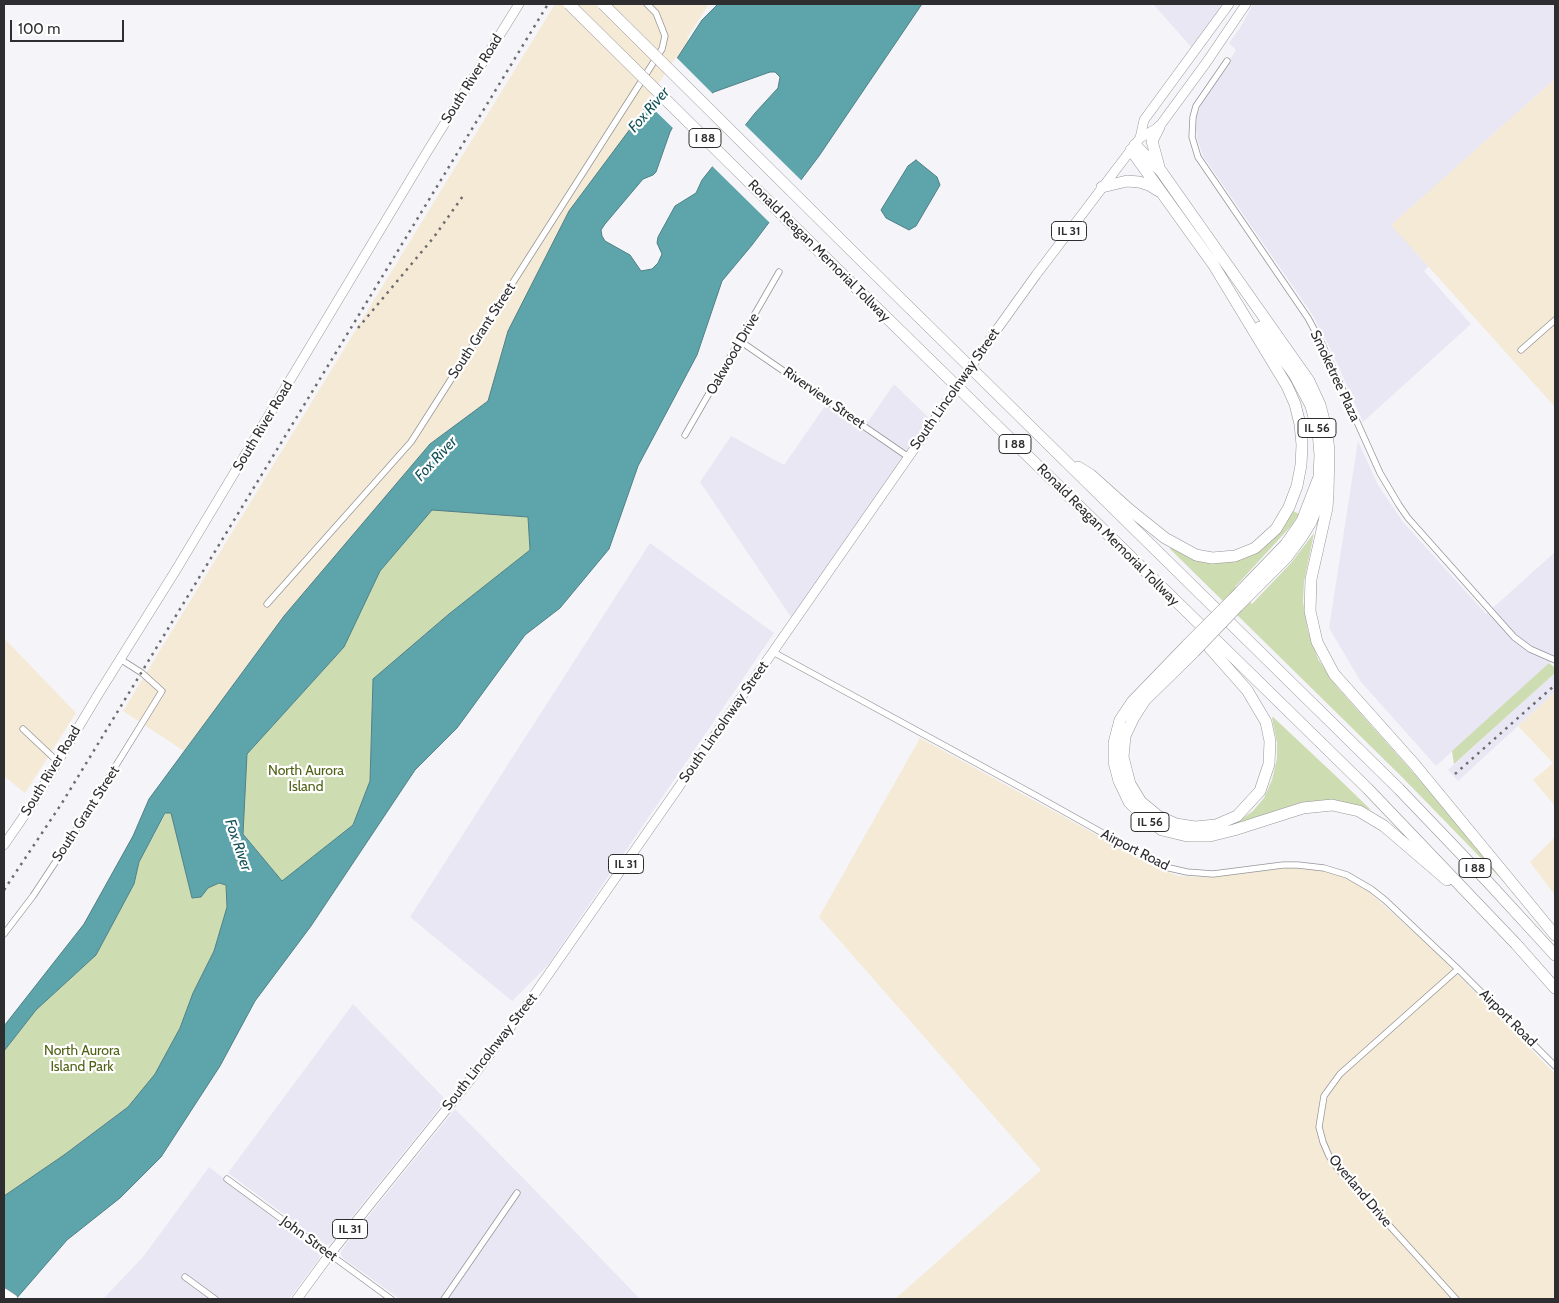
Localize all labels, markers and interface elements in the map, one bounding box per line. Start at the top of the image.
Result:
scale bar [12,10,126,42]
text: 100 m [18,20,60,38]
street label: South River Road [438,31,506,127]
water label: Fox River [625,84,673,136]
road number: I 88 [689,128,721,148]
street label: Ronald Reagan Memorial Tollway [744,176,894,326]
road number: IL 31 [1052,222,1086,240]
street label: South Grant Street [445,280,519,382]
street label: Oakwood Drive [703,310,763,398]
street label: South Lincolnway Street [907,325,1003,453]
street label: Smoketree Plaza [1306,328,1364,424]
street label: Riverview Street [780,364,868,432]
street label: South River Road [230,378,296,474]
road number: IL 56 [1298,418,1336,438]
water label: Fox River [411,433,461,485]
road number: I 88 [999,434,1031,454]
street label: Ronald Reagan Memorial Tollway [1033,460,1183,610]
street label: South Lincolnway Street [676,658,772,786]
street label: South River Road [18,723,84,819]
street label: South Grant Street [49,763,123,865]
park label: North Aurora Island [268,763,344,796]
road number: IL 56 [1131,812,1169,832]
water label: Fox River [221,817,255,873]
street label: Airport Road [1098,826,1172,874]
road number: IL 31 [608,854,644,874]
road number: I 88 [1459,858,1491,878]
street label: Airport Road [1476,986,1540,1050]
street label: South Lincolnway Street [439,990,541,1114]
park label: North Aurora Island Park [44,1043,120,1076]
street label: Overland Drive [1325,1151,1395,1231]
street label: John Street [278,1213,340,1265]
road number: IL 31 [332,1220,368,1238]

